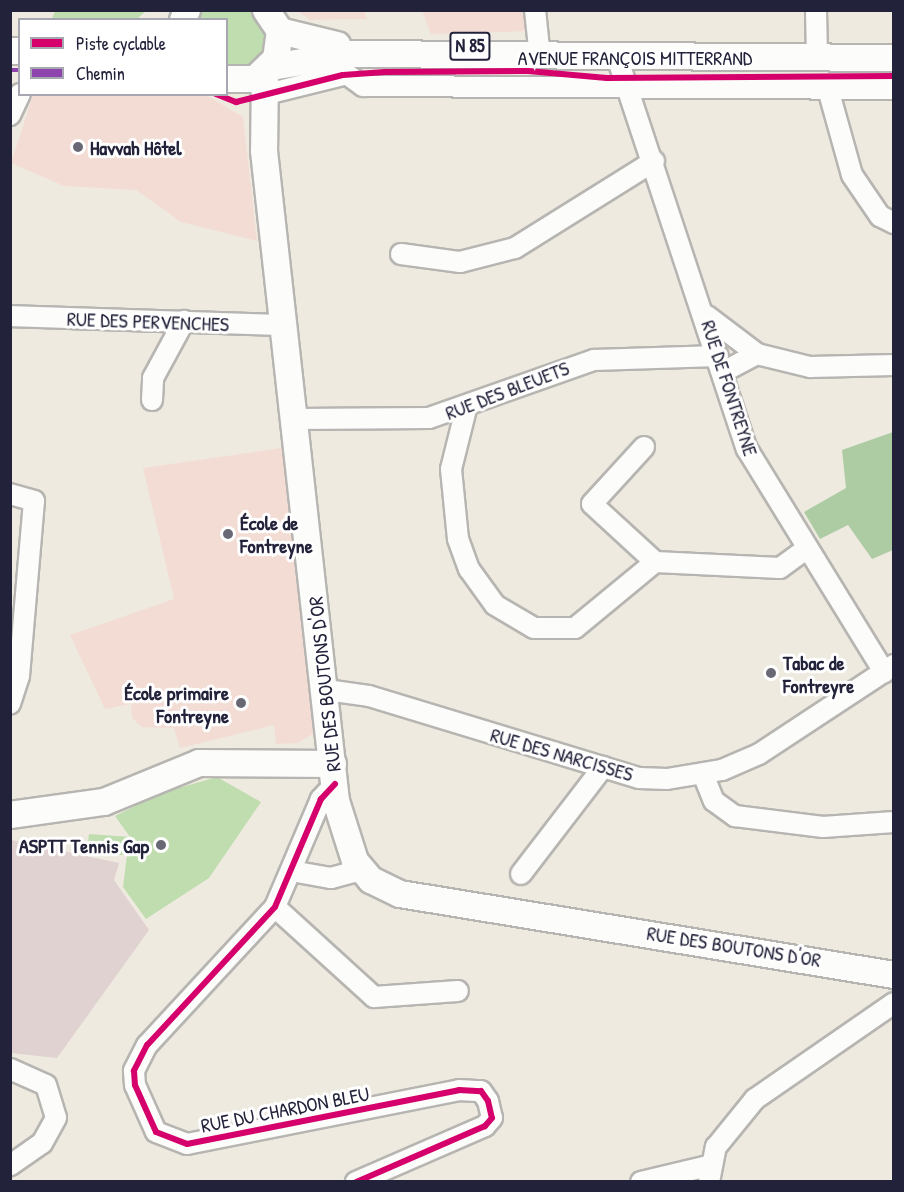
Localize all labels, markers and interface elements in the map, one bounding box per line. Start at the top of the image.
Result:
legend [18,18,228,96]
text: Piste cyclable [76,31,166,56]
road number: N 85 [449,31,491,61]
street label: AVENUE FRANÇOIS MITTERRAND [518,45,752,69]
text: Chemin [76,61,125,86]
place label: Havvah Hôtel [90,135,182,159]
marker: Havvah Hôtel [71,140,85,154]
street label: RUE DES PERVENCHES [67,306,229,336]
street label: RUE DE FONTREYNE [697,317,763,459]
street label: RUE DES BLEUETS [442,355,572,425]
place label: École de Fontreyne [240,510,313,557]
marker: École de Fontreyne [221,527,235,541]
street label: RUE DES BOUTONS D'OR [303,595,345,773]
place label: Tabac de Fontreyre [783,650,854,697]
marker: Tabac de Fontreyre [764,666,778,680]
place label: École primaire Fontreyne [124,680,229,727]
marker: École primaire Fontreyne [234,696,248,710]
street label: RUE DES NARCISSES [488,722,636,786]
place label: ASPTT Tennis Gap [19,833,149,857]
marker: ASPTT Tennis Gap [154,838,168,852]
street label: RUE DES BOUTONS D'OR [645,920,823,972]
street label: RUE DU CHARDON BLEU [199,1081,371,1137]

